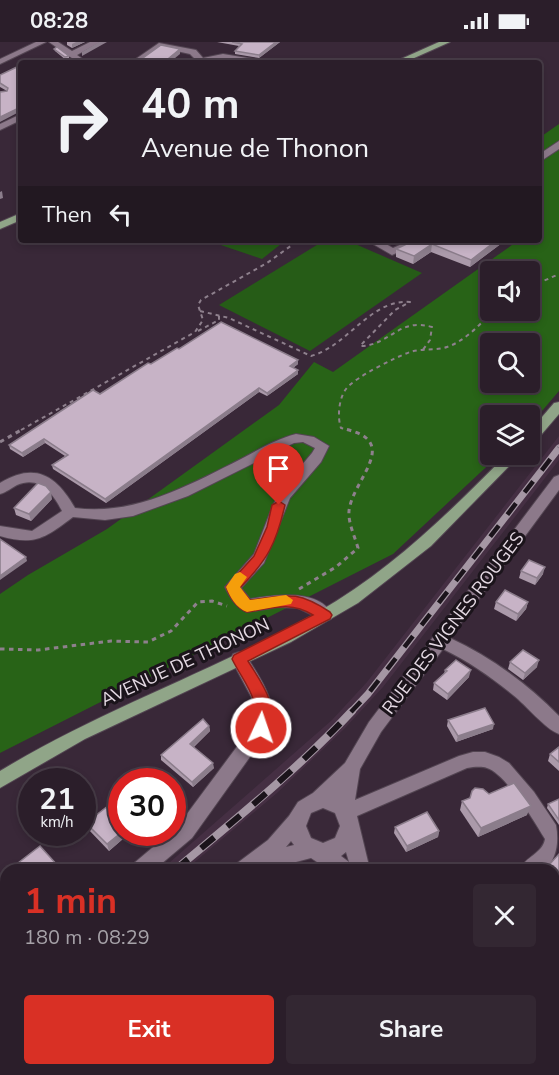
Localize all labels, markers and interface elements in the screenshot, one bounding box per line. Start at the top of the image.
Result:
text: 08:28 [30,6,88,36]
text: 40 m [141,76,240,133]
icon: right [42,84,120,162]
text: Avenue de Thonon [141,130,369,167]
icon: left [104,198,137,231]
text: Then [42,200,92,230]
map controls [480,261,540,465]
button: sound [480,261,540,321]
button: search [480,333,540,393]
button: layers [480,405,540,465]
pin [253,443,304,505]
icon: arrive [262,452,295,485]
street label: RUE DES VIGNES ROUGES [377,527,529,719]
street label: AVENUE DE THONON [97,612,273,712]
position arrow [229,696,293,760]
speed limit sign: 30 [108,768,186,846]
text: 21 [39,779,75,820]
text: km/h [40,812,74,832]
text: 1 min [24,877,117,926]
button: close [473,884,536,947]
text: 180 m · 08:29 [24,924,150,951]
button: Exit [24,995,274,1064]
button: Share [286,995,536,1064]

